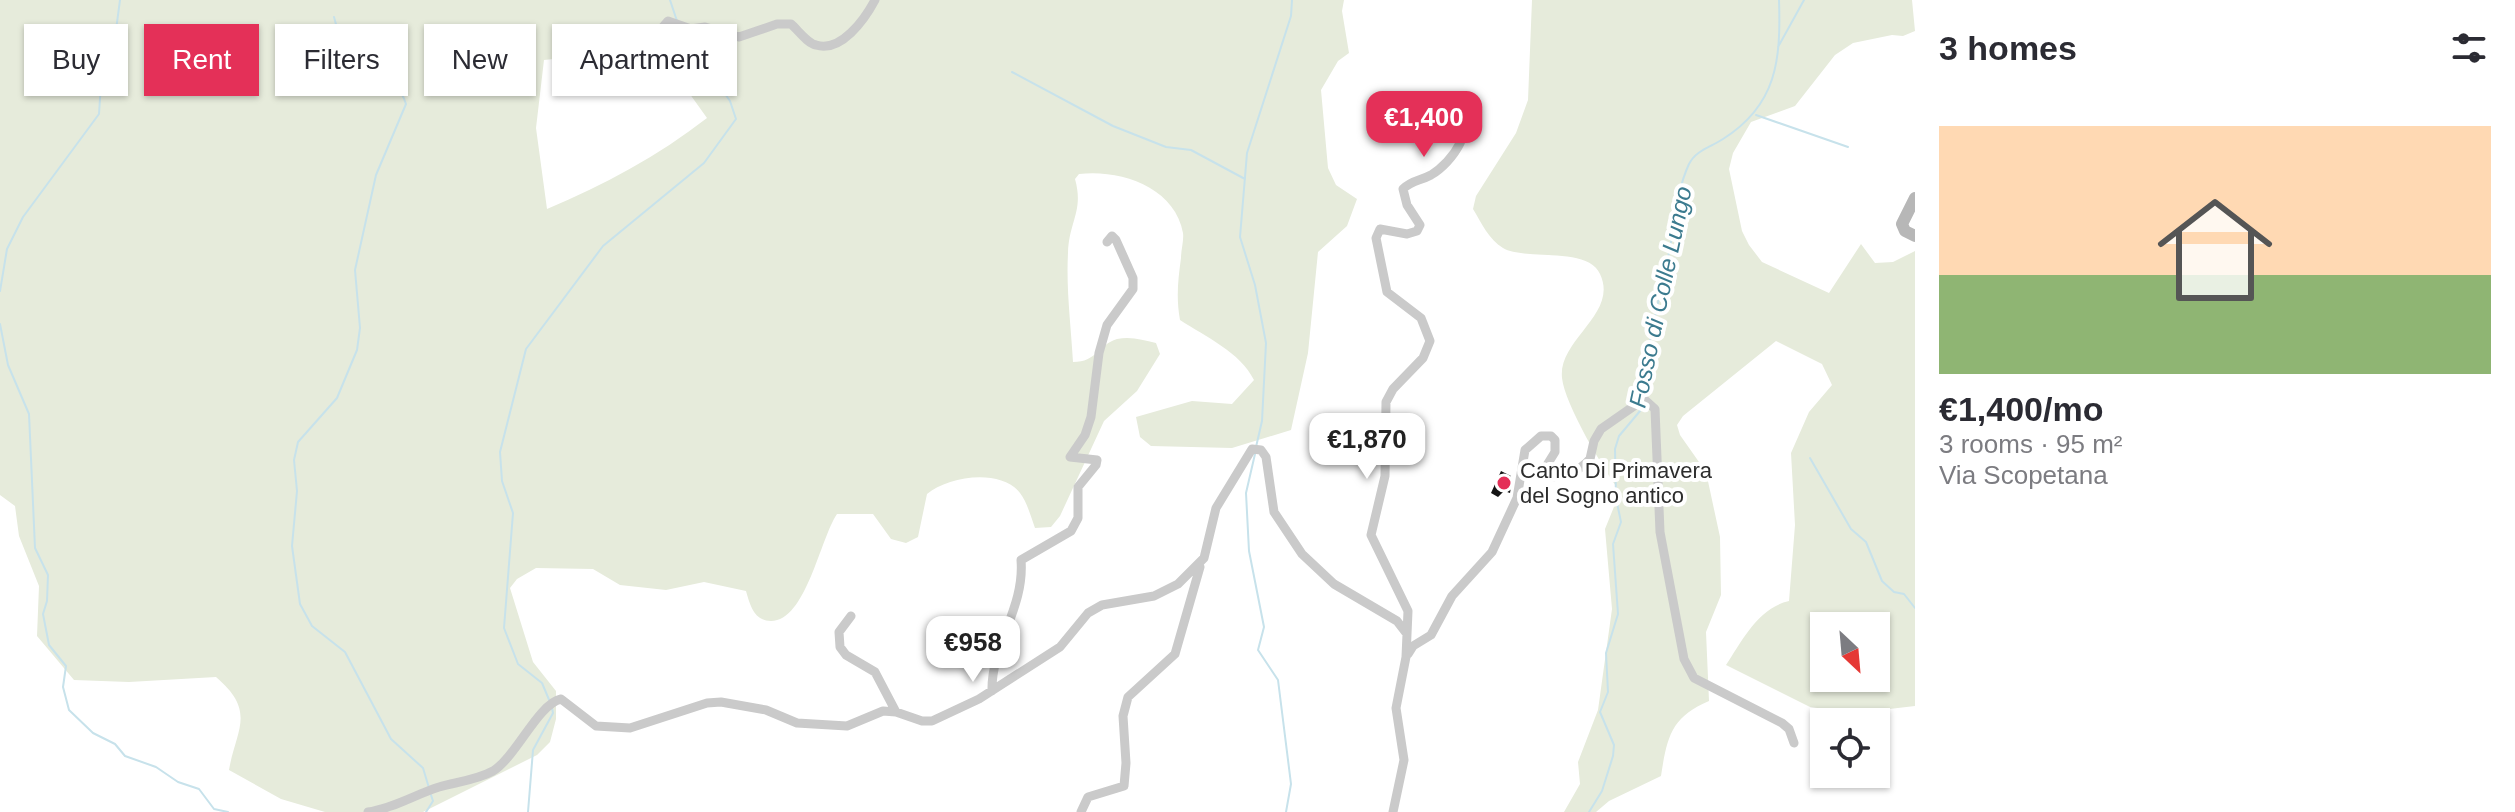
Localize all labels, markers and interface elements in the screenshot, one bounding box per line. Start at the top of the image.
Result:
chip: Buy [24,24,128,96]
chip: Rent [144,24,259,96]
chip: Filters [275,24,408,96]
chip: New [424,24,536,96]
chip: Apartment [552,24,737,96]
icon: filters [2447,26,2491,70]
text: 3 homes [1939,29,2077,67]
pin: €1,400 [1359,91,1489,159]
text: €1,400 [1384,102,1464,132]
icon: home [2143,178,2287,322]
water label: Fosso di Colle Lungo [1623,184,1697,410]
text: €1,400/mo [1939,390,2103,428]
pin: €1,870 [1302,413,1432,481]
text: €1,870 [1327,424,1407,454]
text: 3 rooms · 95 m² [1939,429,2123,459]
place label: Canto Di Primavera del Sogno antico [1520,458,1713,508]
text: Via Scopetana [1939,460,2108,490]
marker: Canto Di Primavera del Sogno antico [1495,474,1513,492]
north arrow [1810,612,1890,692]
map controls [1810,612,1890,788]
pin: €958 [926,616,1020,684]
text: €958 [944,627,1002,657]
button: locate [1810,708,1890,788]

